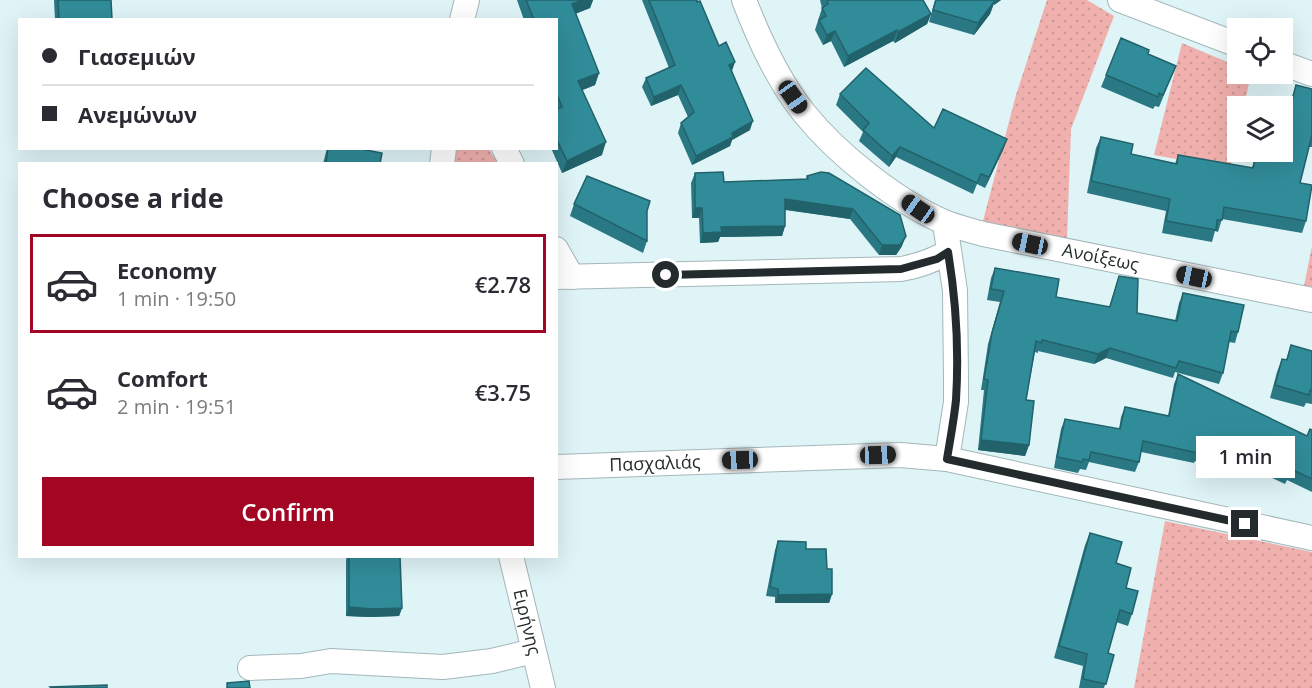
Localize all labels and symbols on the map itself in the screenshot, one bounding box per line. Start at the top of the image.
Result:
car [775,77,811,117]
car [898,191,938,227]
car [1011,231,1049,257]
street label: Ανοίξεως [1060,237,1142,276]
route start [652,261,679,288]
car [1175,264,1213,290]
callout: 1 min [1196,437,1294,479]
car [860,445,896,465]
street label: Πασχαλιάς [609,449,701,476]
car [722,450,758,470]
route end [1231,510,1258,537]
street label: Ειρήνης [508,586,548,658]

